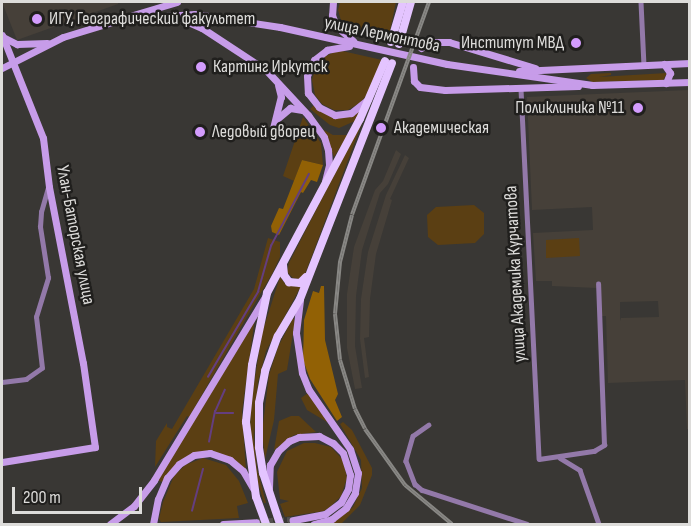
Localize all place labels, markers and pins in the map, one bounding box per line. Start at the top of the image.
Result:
place label: ИГУ, Географический факультет [49,8,255,30]
marker: ИГУ, Географический факультет [30,12,44,26]
place label: Институт МВД [461,32,564,54]
marker: Институт МВД [569,36,583,50]
place label: Картинг Иркутск [213,56,327,78]
marker: Картинг Иркутск [194,60,208,74]
place label: Поликлиника №11 [515,97,624,119]
marker: Поликлиника №11 [629,99,647,117]
place label: Академическая [394,117,489,139]
marker: Академическая [372,119,390,137]
place label: Ледовый дворец [212,121,315,143]
marker: Ледовый дворец [193,125,207,139]

